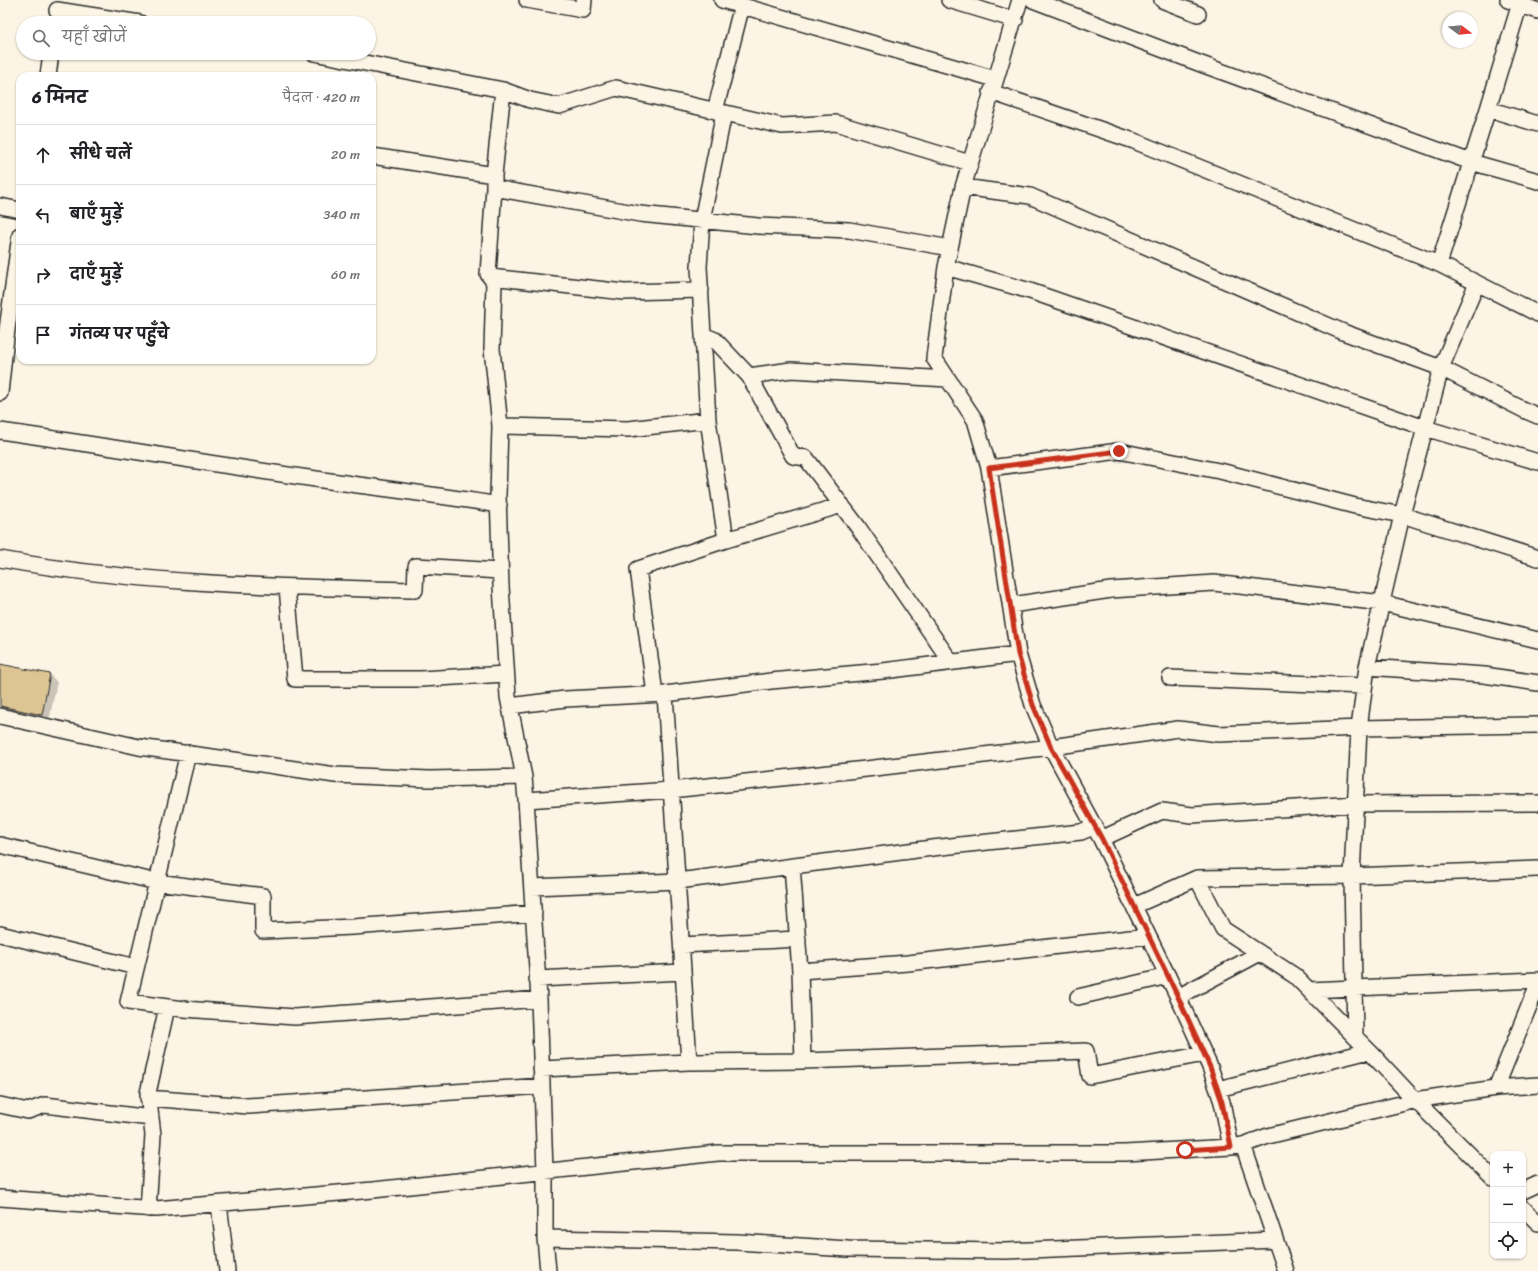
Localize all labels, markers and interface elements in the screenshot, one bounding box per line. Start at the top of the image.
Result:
north arrow [1442,12,1478,48]
search box [16,16,376,60]
text: यहाँ खोजें [62,24,127,50]
icon: search [30,27,52,49]
text: 6 मिनट [32,82,87,112]
text: पैदल · 420 m [282,86,360,109]
text: सीधे चलें [70,141,131,167]
text: 20 m [331,143,360,166]
icon: ahead [32,144,54,166]
text: बाएँ मुड़ें [70,201,123,227]
text: 340 m [323,203,360,226]
icon: left [32,204,54,226]
text: दाएँ मुड़ें [70,261,122,287]
text: 60 m [331,263,360,286]
icon: right [32,264,54,286]
text: गंतव्य पर पहुँचे [70,321,169,347]
icon: arrive [32,324,54,346]
route end [1110,442,1128,460]
route start [1176,1141,1194,1159]
map controls [1490,1151,1526,1259]
button: + [1490,1151,1526,1187]
button: − [1490,1187,1526,1223]
button: locate [1490,1223,1526,1259]

